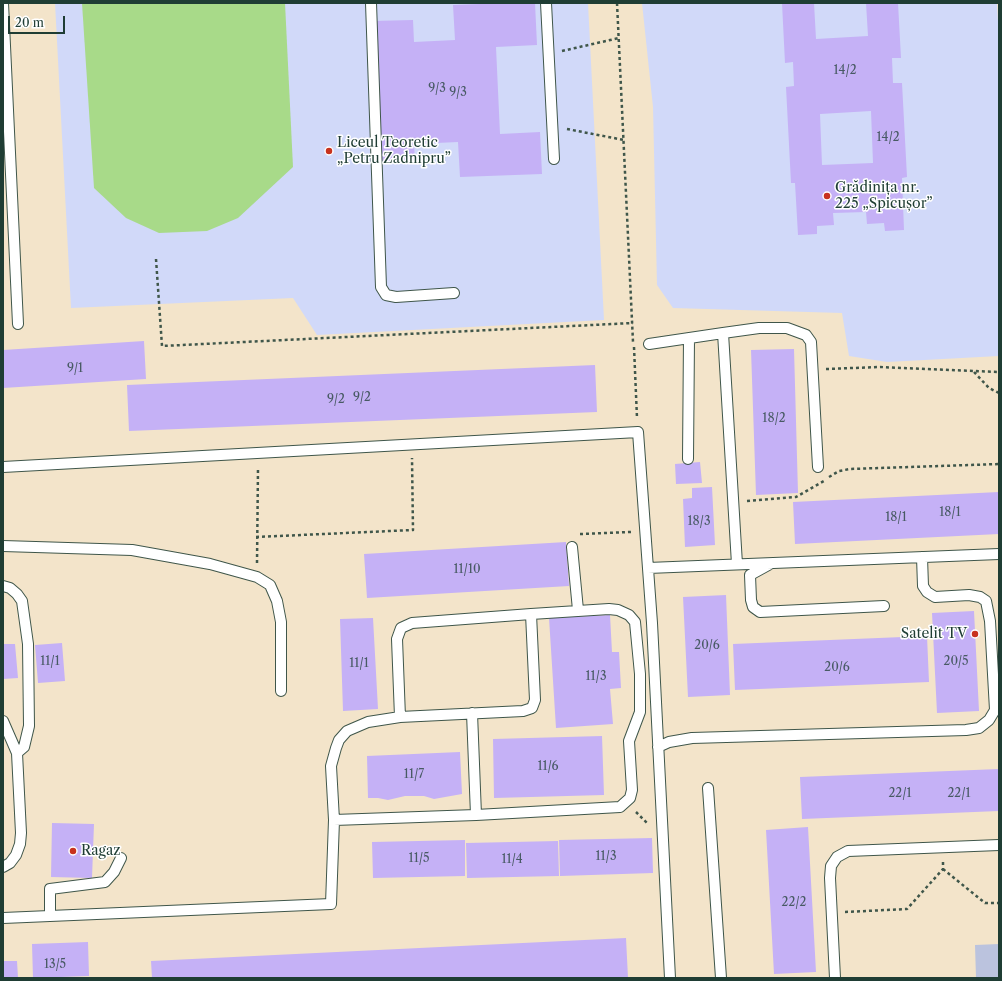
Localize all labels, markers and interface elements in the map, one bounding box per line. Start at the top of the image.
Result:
scale bar [10,8,67,34]
text: 20 m [15,15,44,30]
house number: 14/2 [833,64,857,78]
house number: 9/3 [428,82,446,96]
house number: 9/3 [449,86,467,100]
house number: 14/2 [876,131,900,145]
place label: Liceul Teoretic „Petru Zadnipru” [337,135,451,168]
marker: Liceul Teoretic „Petru Zadnipru” [324,146,334,156]
place label: Grădinița nr. 225 „Spicușor” [835,180,933,212]
marker: Grădinița nr. 225 „Spicușor” [822,191,832,201]
house number: 9/1 [67,362,83,376]
house number: 9/2 [353,391,371,405]
house number: 9/2 [327,393,345,407]
house number: 18/2 [762,412,786,426]
house number: 18/1 [939,506,961,520]
house number: 18/1 [885,511,907,525]
house number: 18/3 [688,515,710,529]
house number: 11/10 [453,563,481,577]
place label: Satelit TV [901,626,967,642]
marker: Satelit TV [970,629,980,639]
house number: 20/6 [694,639,720,653]
house number: 11/1 [40,655,60,669]
house number: 20/5 [943,655,969,669]
house number: 11/1 [349,657,369,671]
house number: 20/6 [824,661,850,675]
house number: 11/3 [585,670,607,684]
house number: 11/6 [537,760,559,774]
house number: 11/7 [404,768,424,782]
house number: 22/1 [888,787,912,801]
house number: 22/1 [947,787,971,801]
place label: Ragaz [81,843,121,859]
marker: Ragaz [68,846,78,856]
house number: 11/3 [595,850,617,864]
house number: 11/5 [409,852,429,866]
house number: 11/4 [501,853,523,867]
house number: 22/2 [781,896,807,910]
house number: 13/5 [44,958,66,972]

